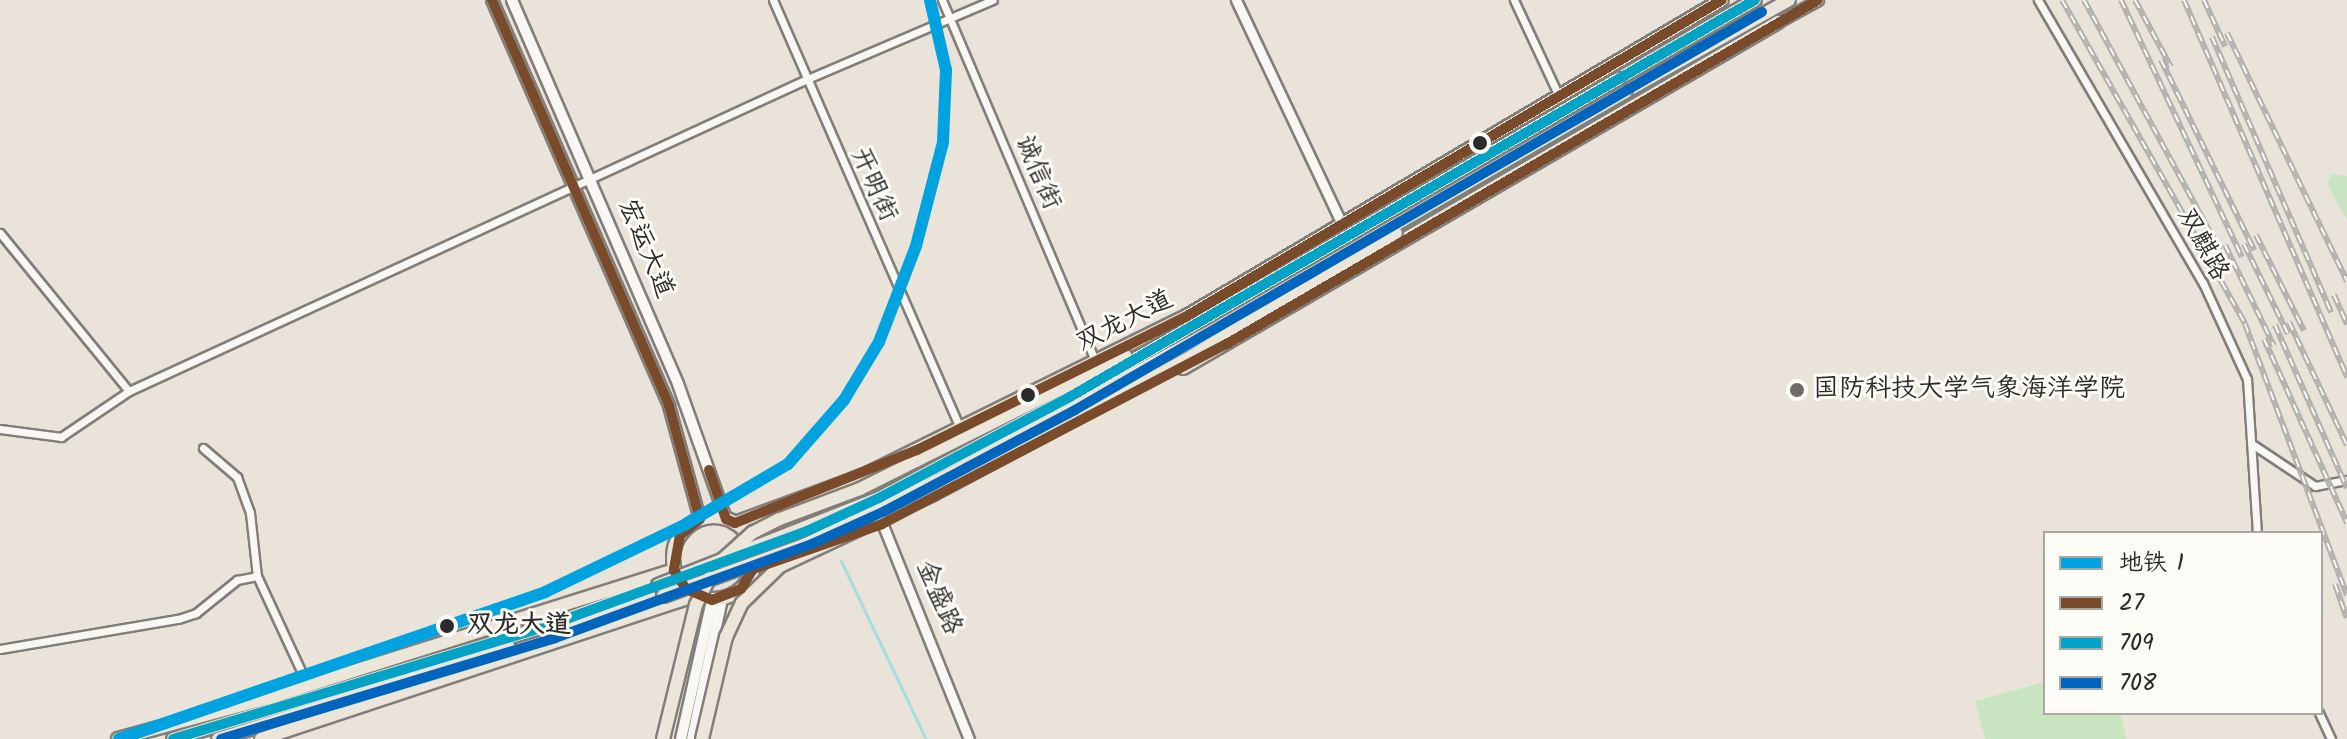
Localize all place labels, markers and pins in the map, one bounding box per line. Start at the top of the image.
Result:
unlabelled marker [1472,135,1488,151]
place label: 国防科技大学气象海洋学院 [1813,374,2125,406]
marker: 国防科技大学气象海洋学院 [1788,381,1806,399]
unlabelled marker [1020,387,1036,403]
place label: 双龙大道 [467,610,571,642]
marker: 双龙大道 [434,613,460,639]

